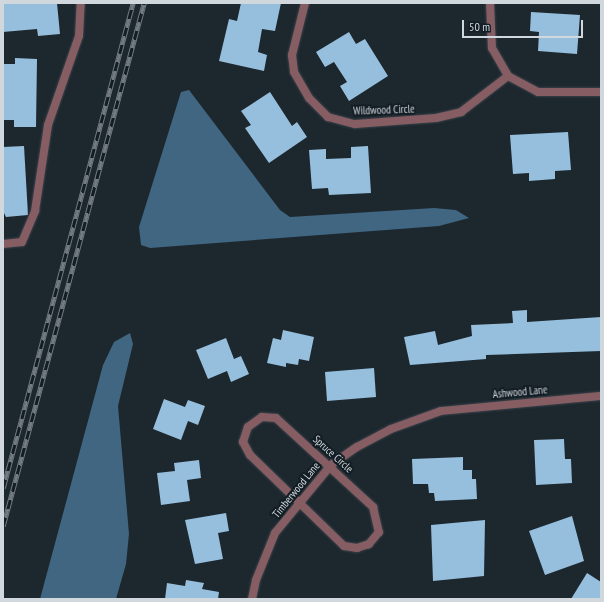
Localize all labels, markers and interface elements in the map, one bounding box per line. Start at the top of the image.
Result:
scale bar [464,12,585,38]
text: 50 m [469,19,490,34]
street label: Wildwood Circle [353,102,415,118]
street label: Ashwood Lane [492,383,548,401]
street label: Spruce Circle [310,433,356,475]
street label: Timberwood Lane [269,459,323,521]

